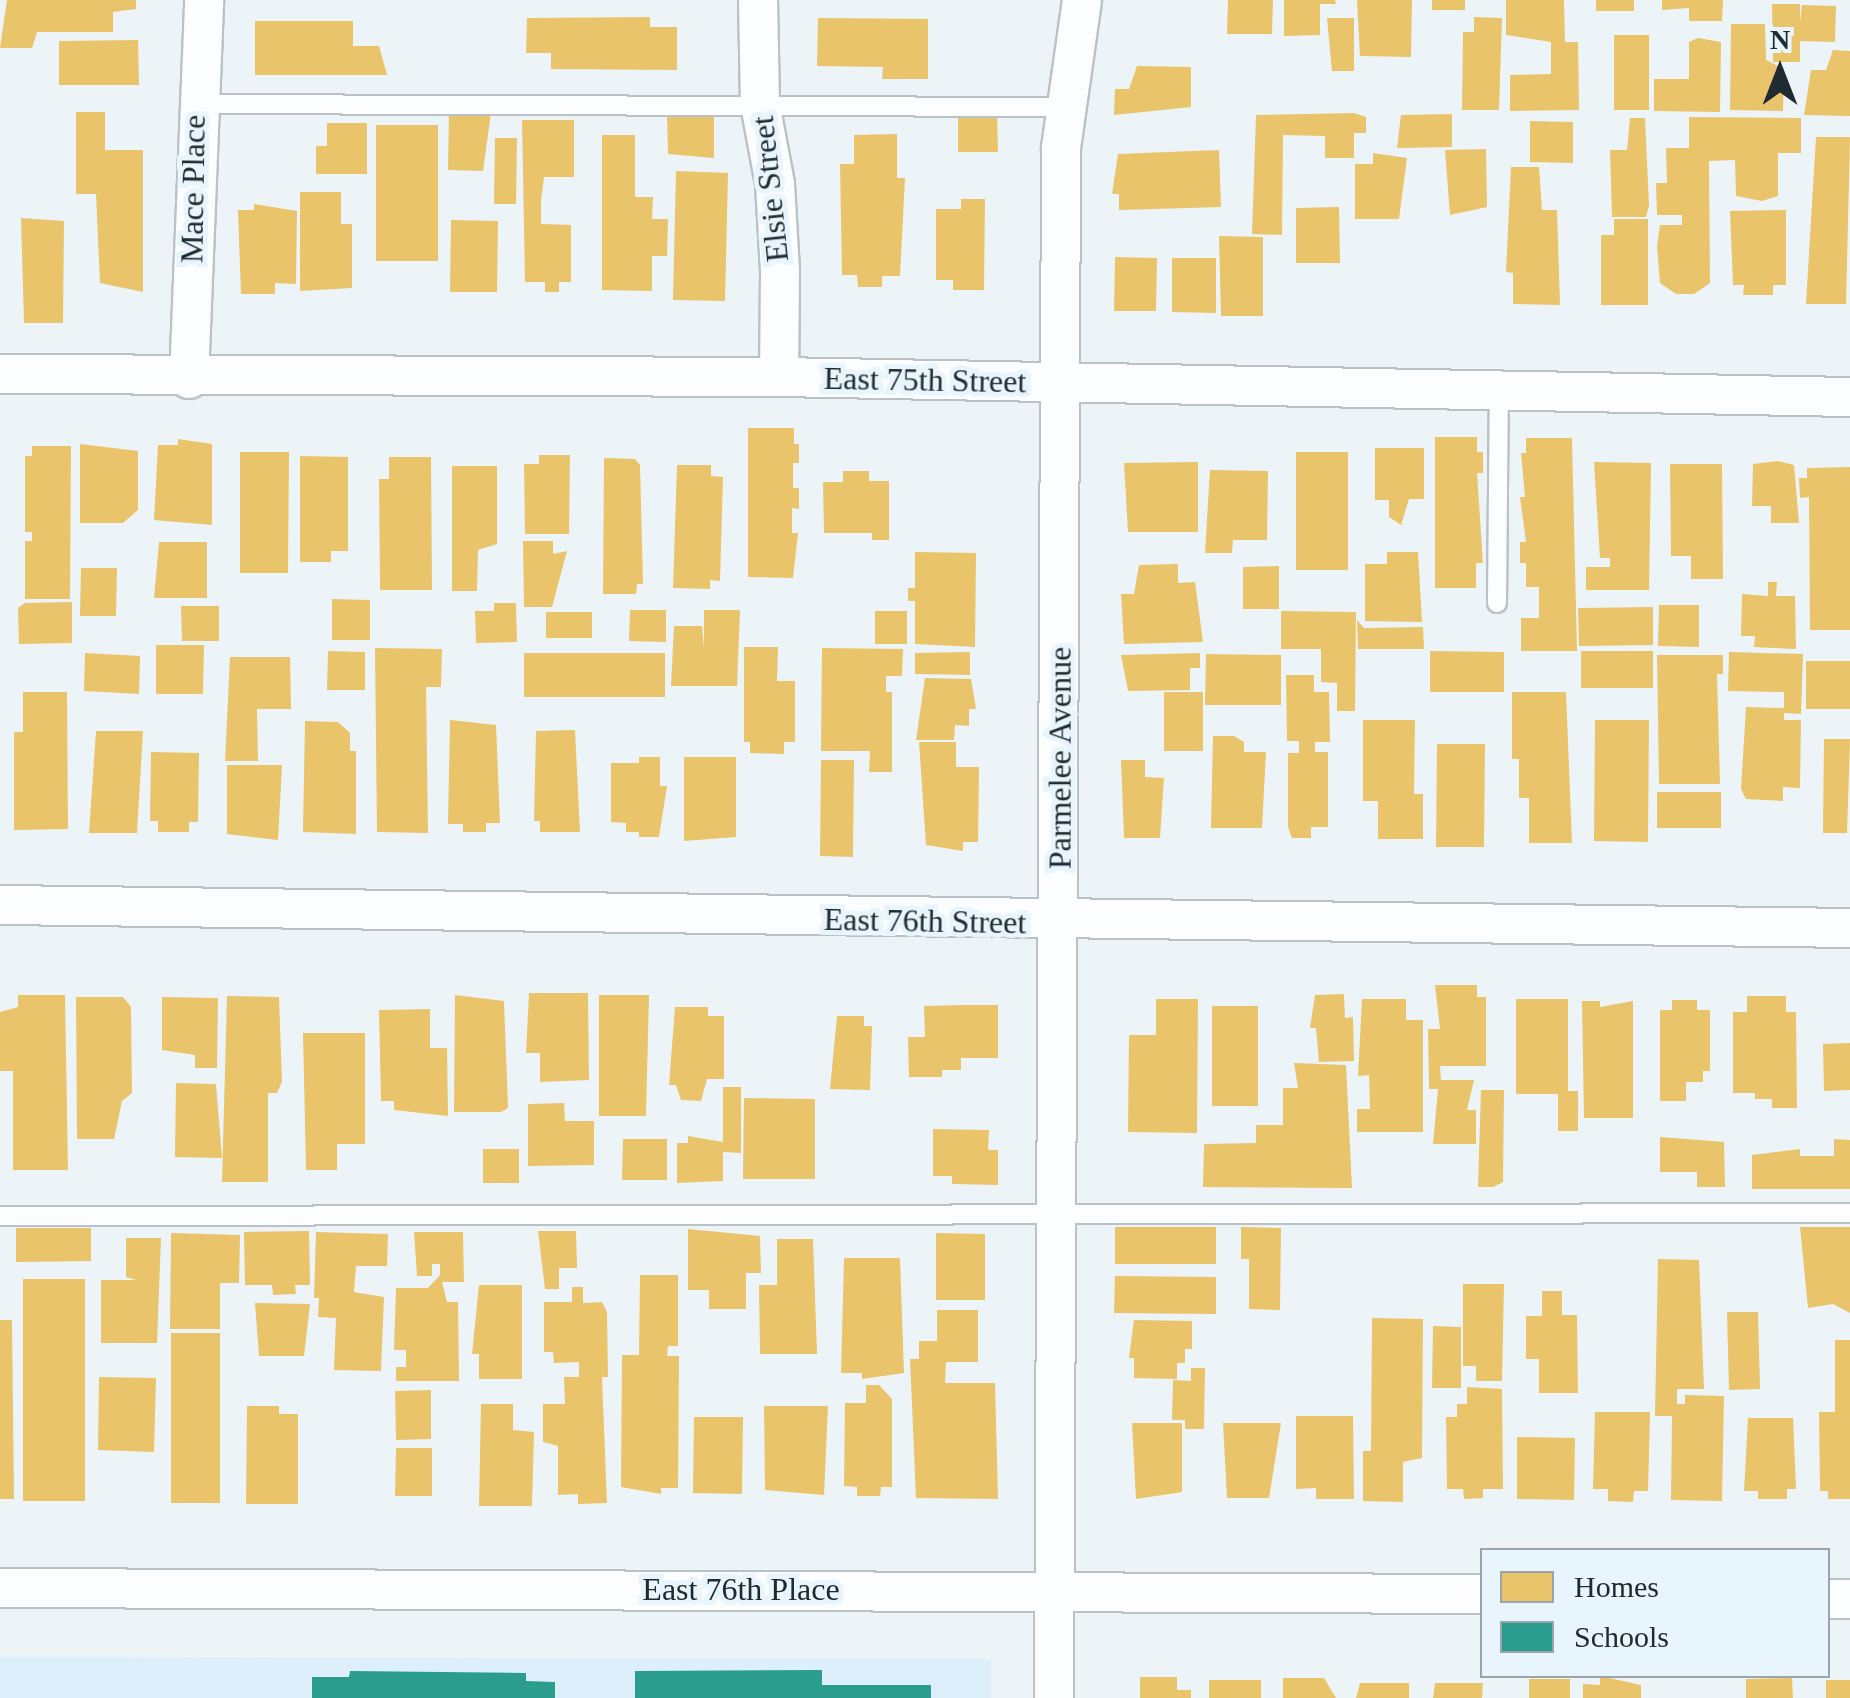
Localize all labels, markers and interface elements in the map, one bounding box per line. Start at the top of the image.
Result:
north arrow [1730,20,1830,120]
text: N [1770,24,1790,55]
street label: Mace Place [173,114,213,264]
street label: Elsie Street [743,114,797,264]
street label: East 75th Street [823,359,1027,401]
street label: Parmelee Avenue [1041,646,1079,870]
street label: East 76th Street [823,900,1027,942]
legend [1480,1548,1830,1678]
street label: East 76th Place [642,1570,840,1608]
text: Homes [1574,1570,1659,1603]
text: Schools [1574,1620,1669,1653]

